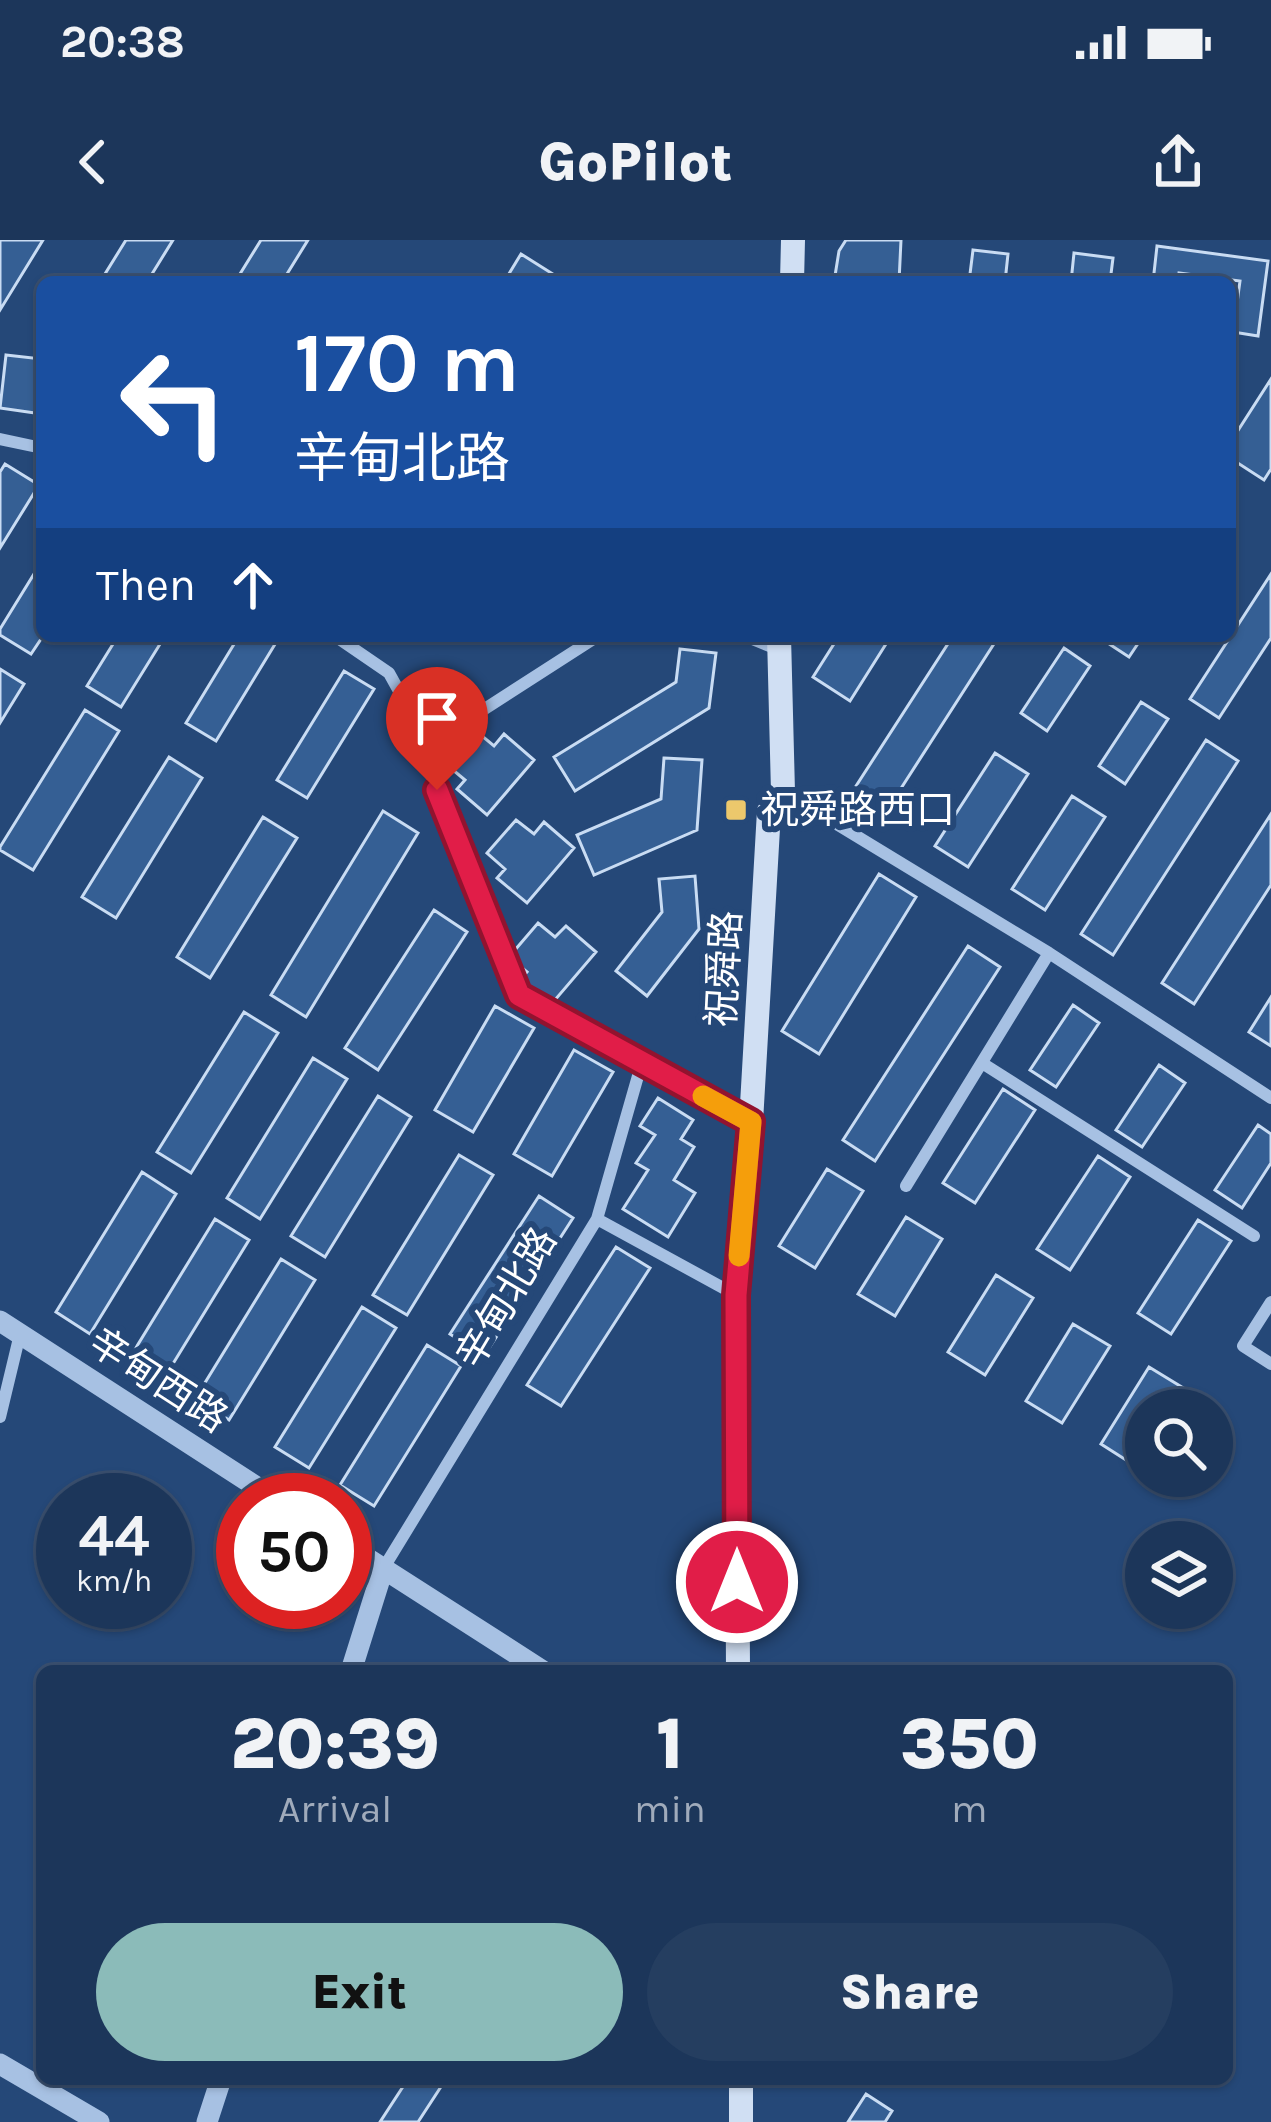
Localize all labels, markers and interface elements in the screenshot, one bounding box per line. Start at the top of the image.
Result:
text: 20:38 [60,16,185,68]
icon: back [60,129,126,195]
icon: share [1145,129,1211,195]
text: GoPilot [538,130,733,194]
text: 170 m [294,314,520,412]
icon: left [96,324,252,480]
text: 辛甸北路 [294,427,510,491]
icon: ahead [220,552,286,618]
text: Then [96,559,196,611]
pin [386,667,488,790]
icon: arrive [404,685,470,751]
place label: 祝舜路西口 [760,787,955,833]
marker: 祝舜路西口 [723,797,749,823]
street label: 祝舜路 [698,909,750,1029]
street label: 辛甸北路 [446,1219,566,1377]
street label: 辛甸西路 [80,1318,236,1442]
map controls [1125,1389,1233,1629]
button: search [1125,1389,1233,1497]
speed limit sign: 50 [216,1473,372,1629]
text: 44 [78,1501,150,1571]
position arrow [674,1519,800,1645]
button: layers [1125,1521,1233,1629]
text: km/h [76,1563,152,1599]
text: 20:39 [230,1702,440,1786]
text: 1 [656,1702,684,1786]
text: 350 [900,1702,1039,1786]
text: Arrival [278,1786,392,1832]
text: min [634,1786,706,1832]
text: m [951,1786,988,1832]
button: Exit [96,1923,623,2061]
button: Share [647,1923,1173,2061]

